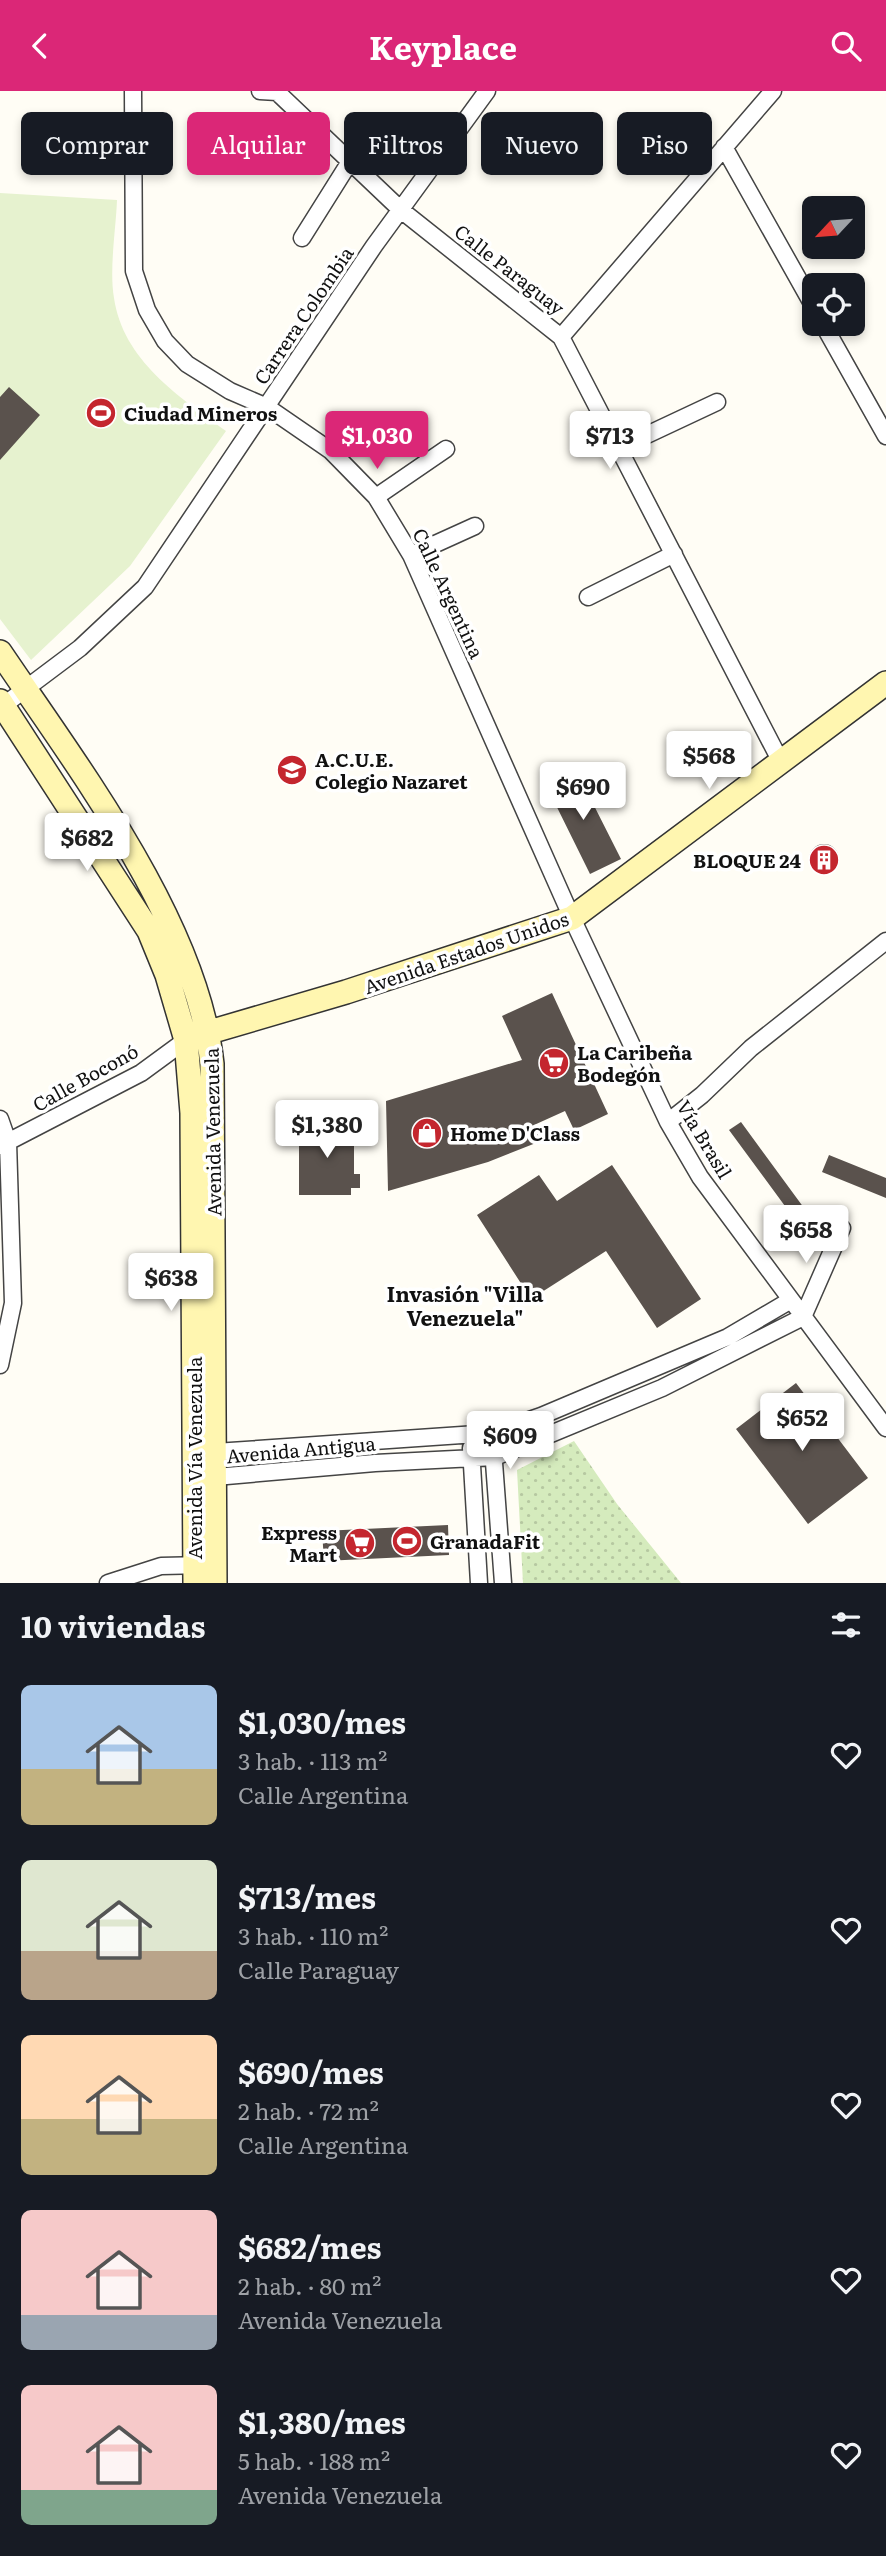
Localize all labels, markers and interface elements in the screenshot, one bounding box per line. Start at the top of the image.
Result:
text: Keyplace [369,22,517,70]
icon: back [21,27,59,65]
icon: search [827,27,865,65]
chip: Comprar [21,112,173,175]
chip: Alquilar [187,112,330,175]
chip: Filtros [344,112,467,175]
chip: Nuevo [481,112,603,175]
chip: Piso [617,112,712,175]
north arrow [802,196,864,259]
map controls [802,196,865,336]
street label: Calle Paraguay [449,217,571,321]
street label: Carrera Colombia [246,240,360,390]
button: locate [802,273,865,336]
sports icon: Ciudad Mineros [84,396,118,430]
place label: Ciudad Mineros [124,399,277,427]
pin: $1,030 [320,411,434,471]
pin: $713 [569,411,651,471]
text: $1,030 [341,417,413,451]
text: $713 [586,417,634,451]
street label: Calle Argentina [407,523,492,663]
pin: $568 [668,731,750,791]
text: $568 [682,737,736,771]
place label: A.C.U.E. Colegio Nazaret [315,745,468,795]
school or university icon: A.C.U.E. Colegio Nazaret [275,753,309,787]
pin: $690 [542,763,624,822]
text: $690 [556,768,610,802]
pin: $682 [46,813,128,873]
text: $682 [61,819,113,853]
building icon: BLOQUE 24 [807,843,841,877]
place label: BLOQUE 24 [693,846,802,874]
street label: Avenida Estados Unidos [360,904,573,1000]
street label: Calle Boconó [27,1036,143,1118]
place label: La Caribeña Bodegón [577,1038,692,1088]
supermarket icon: La Caribeña Bodegón [537,1046,571,1080]
street label: Avenida Venezuela [197,1047,227,1217]
street label: Vía Brasil [671,1095,739,1183]
pin: $1,380 [270,1101,384,1160]
text: $1,380 [291,1106,363,1140]
shop icon: Home D'Class [410,1116,444,1150]
place label: Home D'Class [450,1119,580,1147]
pin: $658 [765,1205,847,1265]
text: $658 [779,1211,833,1245]
pin: $638 [130,1253,212,1313]
text: $638 [144,1259,198,1293]
district label: Invasión "Villa Venezuela" [387,1277,544,1332]
street label: Avenida Vía Venezuela [180,1356,208,1559]
pin: $652 [761,1393,843,1453]
text: $652 [776,1399,828,1433]
pin: $609 [469,1411,551,1471]
text: $609 [483,1417,537,1451]
street label: Avenida Antigua [225,1428,378,1469]
place label: Express Mart [261,1518,338,1568]
sports icon: GranadaFit [390,1524,424,1558]
supermarket icon: Express Mart [343,1526,377,1560]
place label: GranadaFit [430,1527,541,1555]
text: 10 viviendas [21,1603,205,1647]
icon: filters [827,1606,865,1644]
text: $1,030/mes [238,1699,406,1743]
icon: home [77,1713,161,1797]
icon: heart [827,1736,865,1774]
text: 3 hab. · 113 m² [238,1743,387,1777]
text: Calle Argentina [238,1777,408,1811]
text: $713/mes [238,1874,376,1918]
icon: home [77,1888,161,1972]
icon: heart [827,1911,865,1949]
text: 3 hab. · 110 m² [238,1918,388,1952]
text: Calle Paraguay [238,1952,399,1986]
text: $690/mes [238,2049,384,2093]
icon: home [77,2063,161,2147]
icon: heart [827,2086,865,2124]
text: 2 hab. · 72 m² [238,2093,379,2127]
text: Calle Argentina [238,2127,408,2161]
text: $682/mes [238,2224,382,2268]
icon: home [77,2238,161,2322]
icon: heart [827,2261,865,2299]
text: 2 hab. · 80 m² [238,2268,381,2302]
text: Avenida Venezuela [238,2302,442,2336]
text: $1,380/mes [238,2399,406,2443]
icon: home [77,2413,161,2497]
icon: heart [827,2436,865,2474]
text: 5 hab. · 188 m² [238,2443,390,2477]
text: Avenida Venezuela [238,2477,442,2511]

